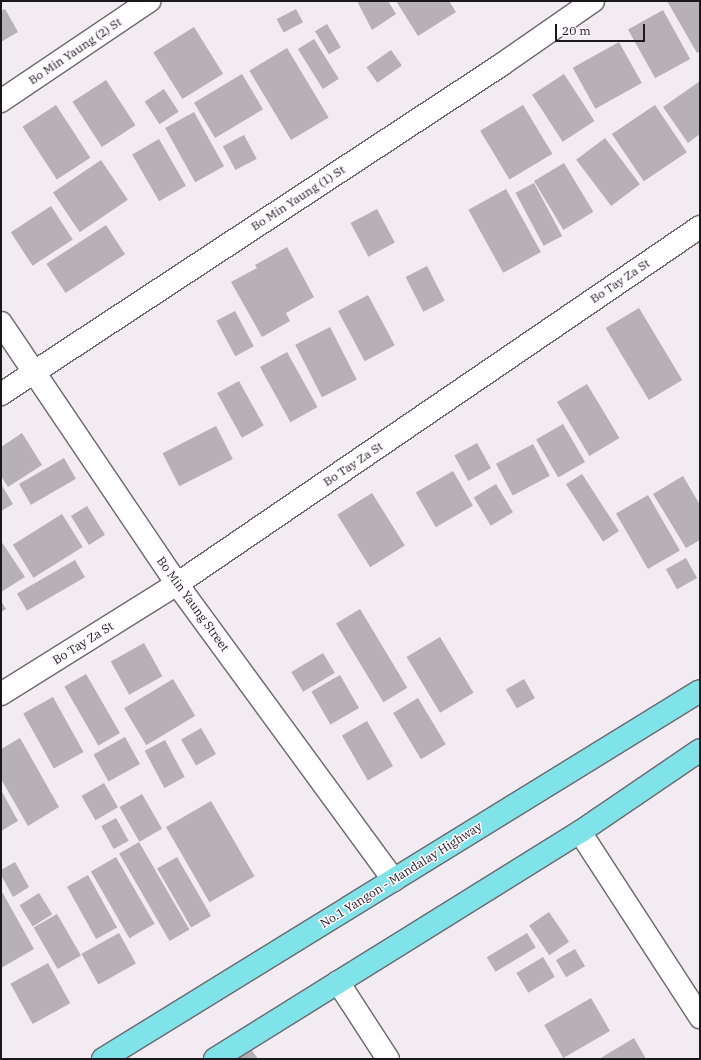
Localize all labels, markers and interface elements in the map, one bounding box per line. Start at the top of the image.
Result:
street label: Bo Min Yaung (2) St [26,15,124,87]
scale bar [557,16,647,42]
text: 20 m [562,23,591,38]
street label: Bo Min Yaung (1) St [248,162,348,234]
street label: Bo Tay Za St [587,256,653,306]
street label: Bo Tay Za St [320,439,386,489]
street label: Bo Min Yaung Street [154,554,232,654]
street label: Bo Tay Za St [50,619,116,667]
street label: No.1 Yangon - Mandalay Highway [317,819,485,931]

